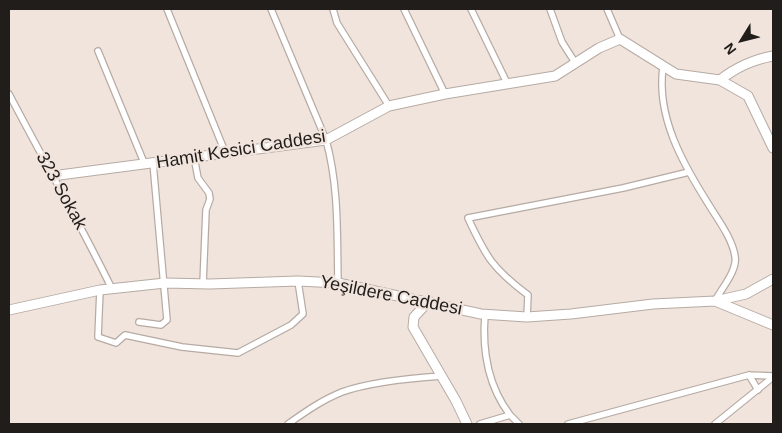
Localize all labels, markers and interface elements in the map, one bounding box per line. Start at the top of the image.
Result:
north arrow [717,15,767,65]
text: N [720,40,739,58]
street label: Hamit Kesici Caddesi [155,126,327,174]
street label: 323 Sokak [31,149,91,233]
street label: Yeşildere Caddesi [318,272,464,320]

